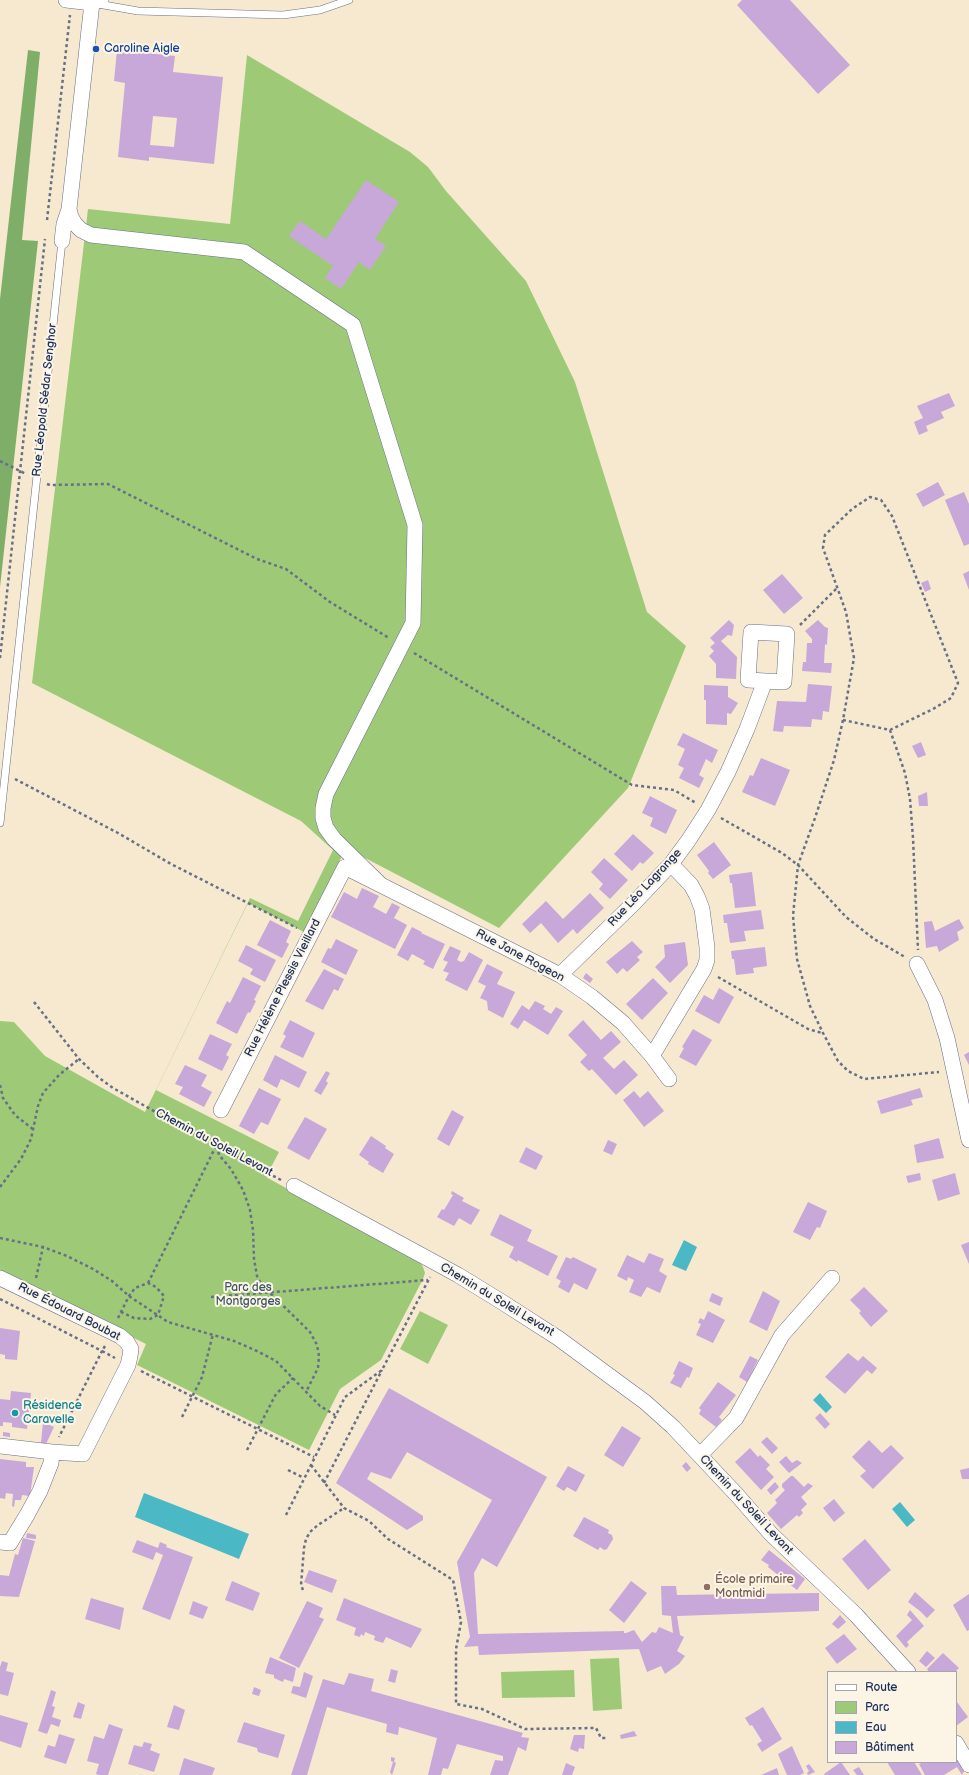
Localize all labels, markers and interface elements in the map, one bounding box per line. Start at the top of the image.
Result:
place label: Caroline Aigle [104,42,180,56]
marker: Caroline Aigle [91,44,101,54]
street label: Rue Léopold Sédar Senghor [30,323,60,477]
street label: Rue Léo Lagrange [605,846,685,930]
street label: Rue Hélène Plessis Vieillard [242,917,324,1059]
street label: Rue Jane Rogeon [473,927,567,985]
street label: Chemin du Soleil Levant [153,1106,275,1180]
street label: Chemin du Soleil Levant [437,1260,557,1340]
street label: Rue Édouard Boubat [15,1280,123,1344]
park label: Parc des Montgorges [215,1281,281,1309]
place label: Résidence Caravelle [23,1399,82,1427]
marker: Résidence Caravelle [10,1408,20,1418]
street label: Chemin du Soleil Levant [696,1452,796,1558]
place label: École primaire Montmidi [715,1573,794,1601]
marker: École primaire Montmidi [702,1582,712,1592]
legend [827,1671,957,1763]
text: Route [865,1680,897,1695]
text: Parc [865,1700,889,1715]
text: Eau [865,1720,886,1735]
text: Bâtiment [865,1740,914,1755]

